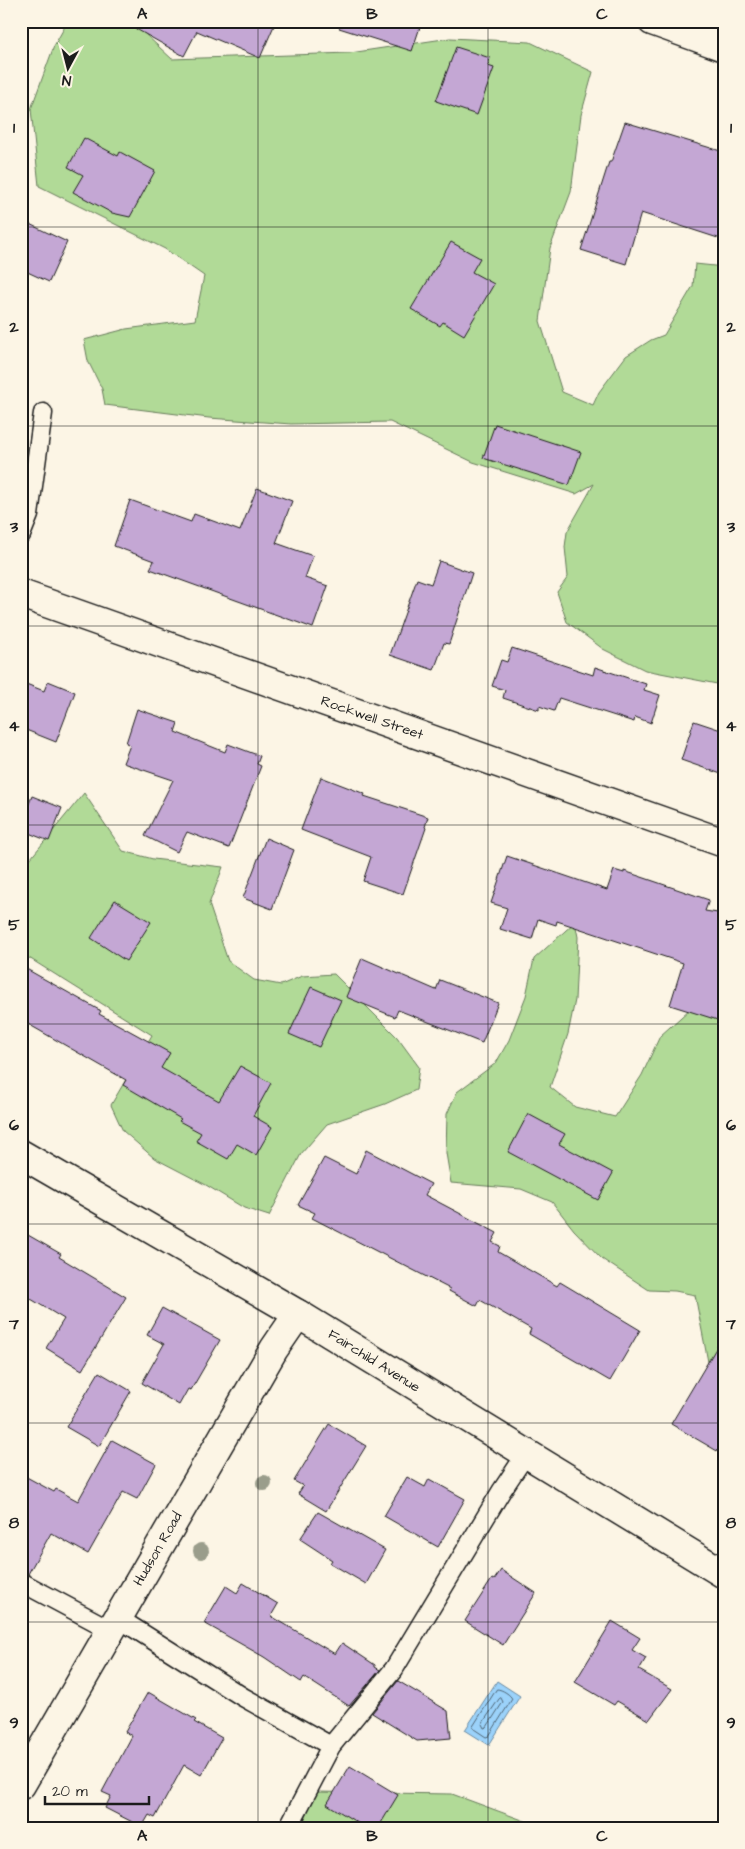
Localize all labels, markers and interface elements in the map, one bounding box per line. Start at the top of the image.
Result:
text: A [137,3,148,25]
text: B [366,3,378,25]
text: C [596,3,608,25]
north arrow [42,42,92,92]
text: N [61,69,72,90]
text: 1 [13,117,16,139]
text: 1 [730,117,733,139]
text: 2 [8,316,19,338]
text: 2 [725,316,736,338]
text: 3 [9,516,19,538]
text: 3 [726,516,736,538]
street label: Rockwell Street [318,691,426,745]
text: 4 [9,715,20,737]
text: 4 [726,715,737,737]
text: 5 [8,914,20,936]
text: 5 [725,914,737,936]
text: 6 [9,1114,19,1136]
text: 6 [726,1114,736,1136]
text: 7 [8,1313,19,1335]
text: 7 [725,1313,736,1335]
street label: Fairchild Avenue [324,1325,424,1398]
street label: Hudson Road [129,1508,187,1590]
text: 8 [9,1512,20,1534]
text: 8 [726,1512,737,1534]
text: 9 [9,1712,19,1734]
text: 9 [726,1712,736,1734]
scale bar [45,1774,149,1806]
text: 20 m [52,1781,88,1802]
text: A [137,1825,148,1847]
text: B [366,1825,378,1847]
text: C [596,1825,608,1847]

